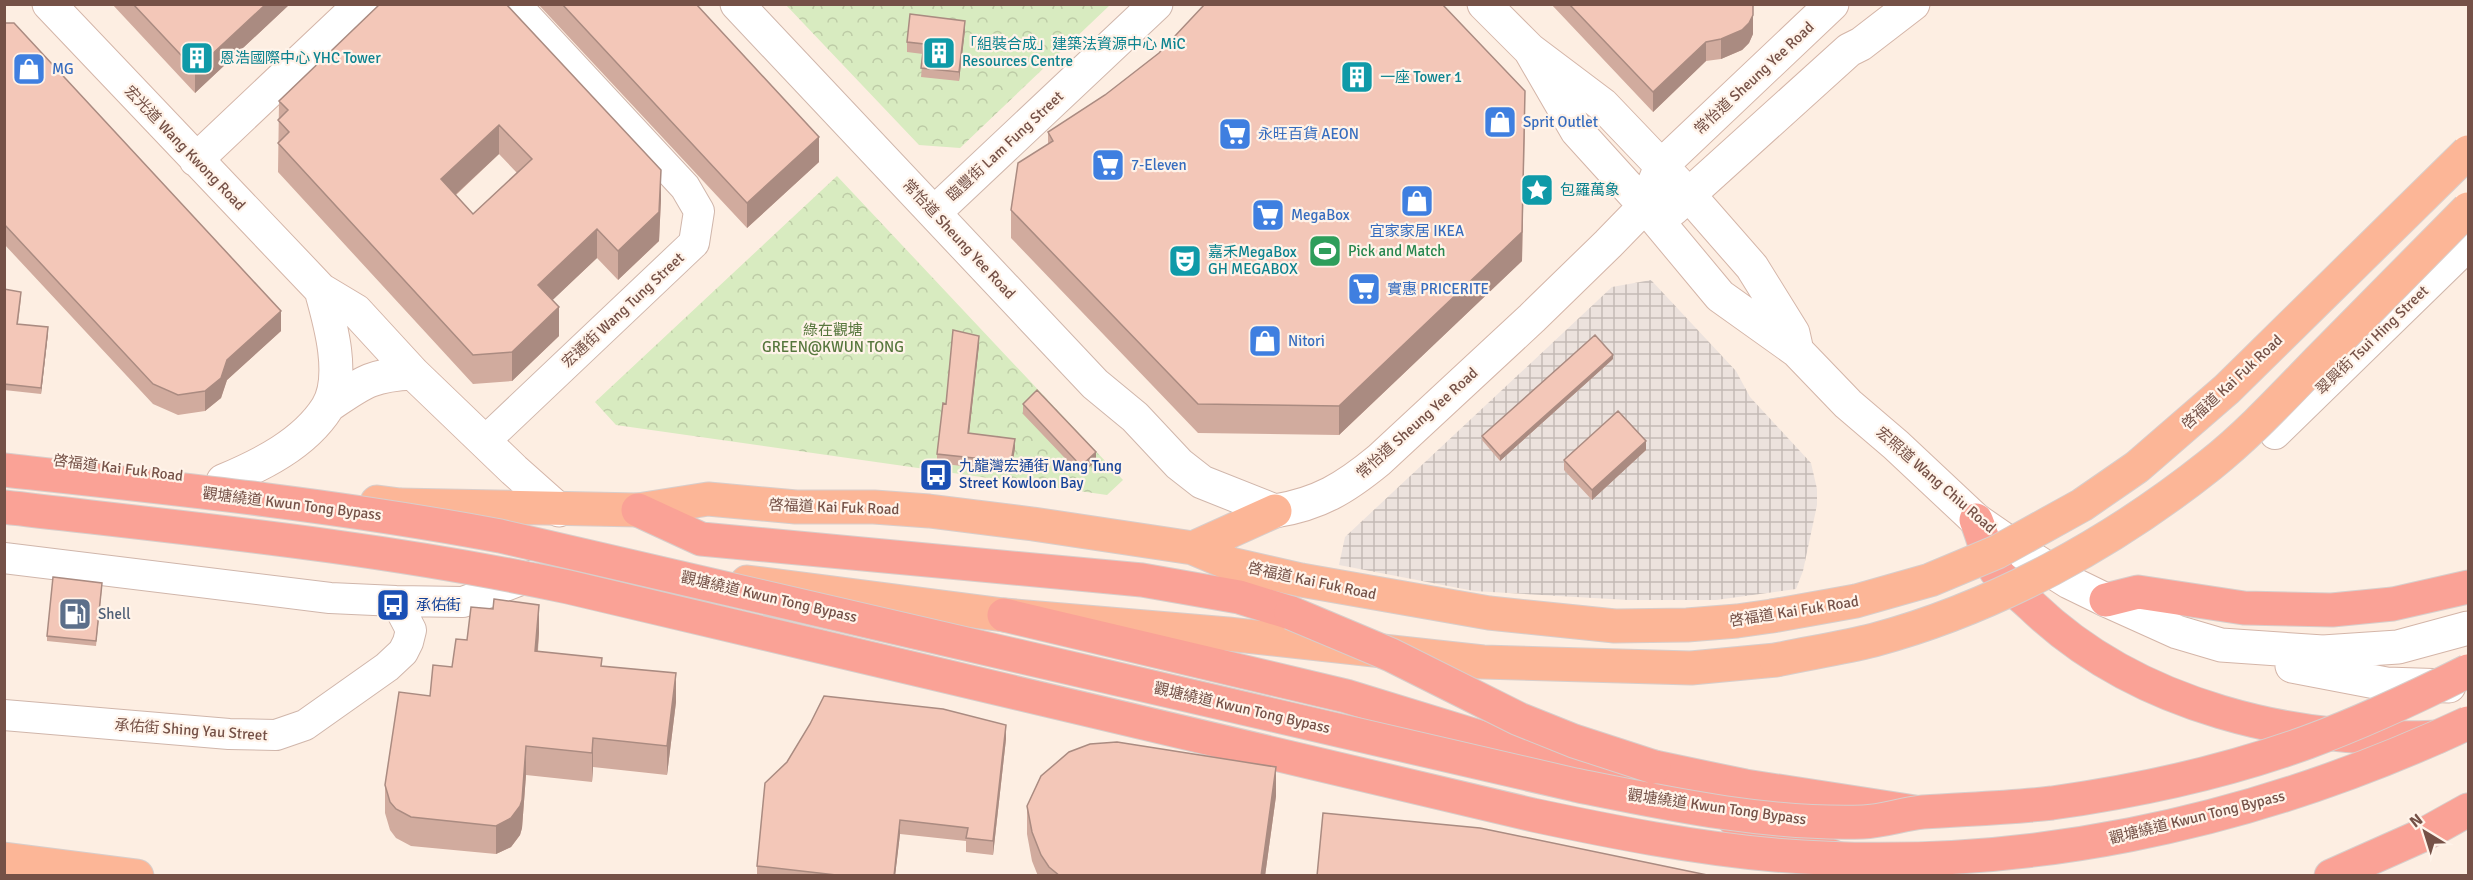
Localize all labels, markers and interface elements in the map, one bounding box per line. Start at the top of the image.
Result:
street label: 常怡道 Sheung Yee Road [1690,18,1818,138]
building icon: 「組裝合成」建築法資源中心 MiC Resources Centre [921,35,957,71]
place label: 「組裝合成」建築法資源中心 MiC Resources Centre [962,35,1186,70]
building icon: 恩浩國際中心 YHC Tower [179,40,215,76]
place label: 恩浩國際中心 YHC Tower [220,49,381,67]
shop icon: MG [11,51,47,87]
building icon: 一座 Tower 1 [1339,59,1375,95]
place label: MG [52,60,74,78]
place label: 一座 Tower 1 [1380,68,1462,86]
street label: 宏光道 Wang Kwong Road [121,82,249,214]
street label: 臨豐街 Lam Fung Street [943,87,1067,205]
shop icon: Sprit Outlet [1482,104,1518,140]
place label: Sprit Outlet [1523,113,1598,131]
supermarket icon: 永旺百貨 AEON [1217,116,1253,152]
place label: 永旺百貨 AEON [1258,125,1359,143]
supermarket icon: 7-Eleven [1090,147,1126,183]
place label: 7-Eleven [1131,156,1187,174]
place icon: 包羅萬象 [1519,172,1555,208]
street label: 常怡道 Sheung Yee Road [899,175,1019,303]
place label: 包羅萬象 [1560,181,1620,199]
shop icon: 宜家家居 IKEA [1399,183,1435,219]
supermarket icon: MegaBox [1250,197,1286,233]
place label: MegaBox [1291,206,1350,224]
place label: 宜家家居 IKEA [1370,222,1464,240]
sports icon: Pick and Match [1307,233,1343,269]
place label: Pick and Match [1348,242,1445,260]
theatre icon: 嘉禾MegaBox GH MEGABOX [1167,243,1203,279]
place label: 嘉禾MegaBox GH MEGABOX [1208,243,1298,278]
street label: 宏通街 Wang Tung Street [558,249,688,371]
supermarket icon: 實惠 PRICERITE [1346,271,1382,307]
place label: 實惠 PRICERITE [1387,280,1489,298]
street label: 翠興街 Tsui Hing Street [2312,282,2432,398]
park label: 綠在觀塘 GREEN@KWUN TONG [762,321,904,356]
shop icon: Nitori [1247,323,1283,359]
street label: 啓福道 Kai Fuk Road [2178,331,2286,433]
place label: Nitori [1288,332,1325,350]
street label: 常怡道 Sheung Yee Road [1353,364,1481,482]
street label: 宏照道 Wang Chiu Road [1873,423,1999,537]
street label: 啓福道 Kai Fuk Road [52,451,184,485]
bus stop icon: 九龍灣宏通街 Wang Tung Street Kowloon Bay [918,457,954,493]
place label: 九龍灣宏通街 Wang Tung Street Kowloon Bay [959,457,1122,492]
street label: 觀塘繞道 Kwun Tong Bypass [201,484,383,524]
street label: 啓福道 Kai Fuk Road [768,496,900,518]
street label: 啓福道 Kai Fuk Road [1246,559,1378,603]
street label: 觀塘繞道 Kwun Tong Bypass [679,568,859,626]
bus stop icon: 承佑街 [375,587,411,623]
street label: 啓福道 Kai Fuk Road [1728,592,1860,630]
fuel station icon: Shell [57,596,93,632]
place label: 承佑街 [416,596,461,614]
place label: Shell [98,605,131,623]
street label: 觀塘繞道 Kwun Tong Bypass [1152,679,1332,737]
street label: 承佑街 Shing Yau Street [114,716,268,744]
street label: 觀塘繞道 Kwun Tong Bypass [1626,786,1808,829]
street label: 觀塘繞道 Kwun Tong Bypass [2107,786,2287,848]
north arrow [2395,802,2455,862]
text: N [2406,810,2427,832]

